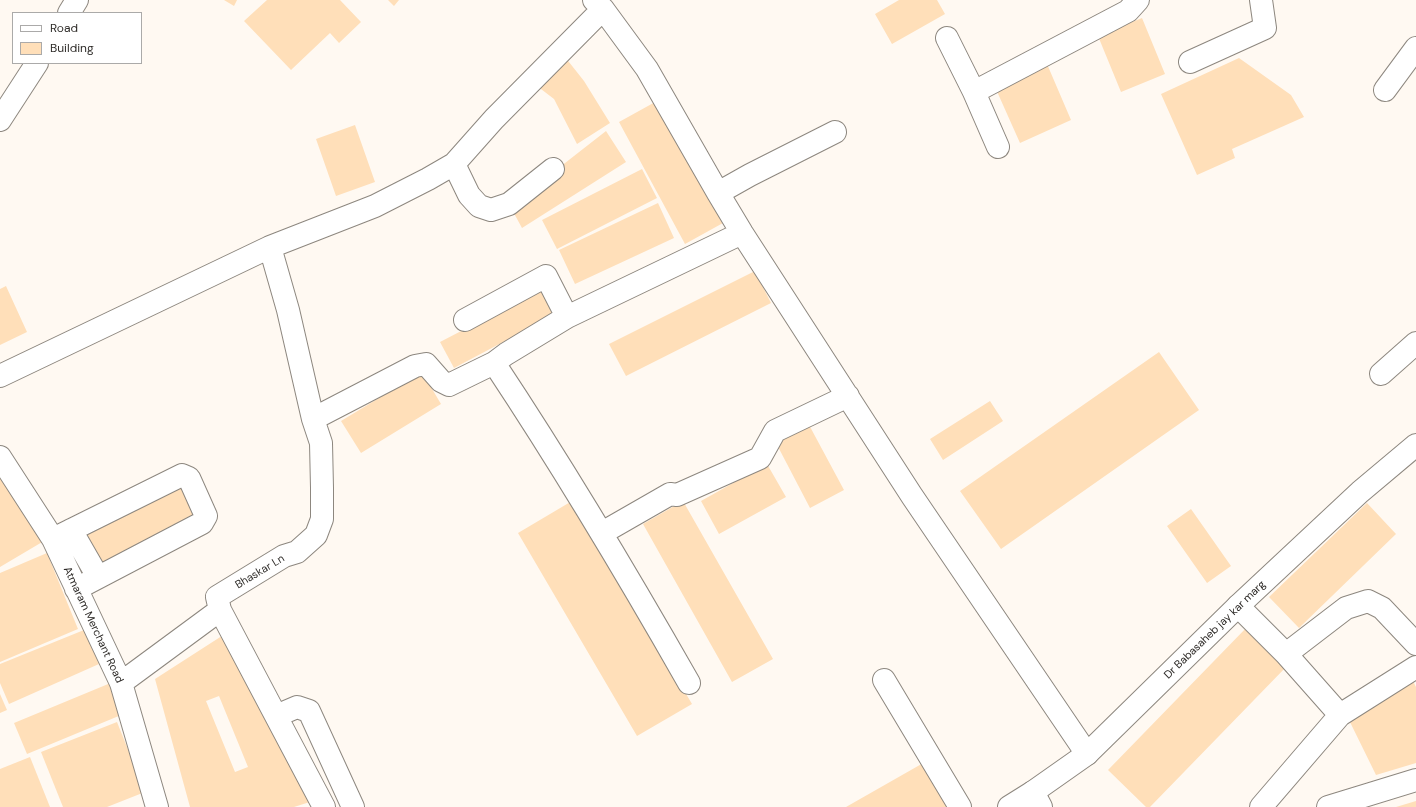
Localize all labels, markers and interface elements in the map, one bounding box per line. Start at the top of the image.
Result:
legend [12,12,142,64]
text: Road [50,20,78,36]
text: Building [50,40,94,56]
street label: Bhaskar Ln [233,552,287,592]
street label: Atmaram Merchant Road [60,565,126,685]
street label: Dr Babasaheb jay kar marg [1162,578,1268,682]

